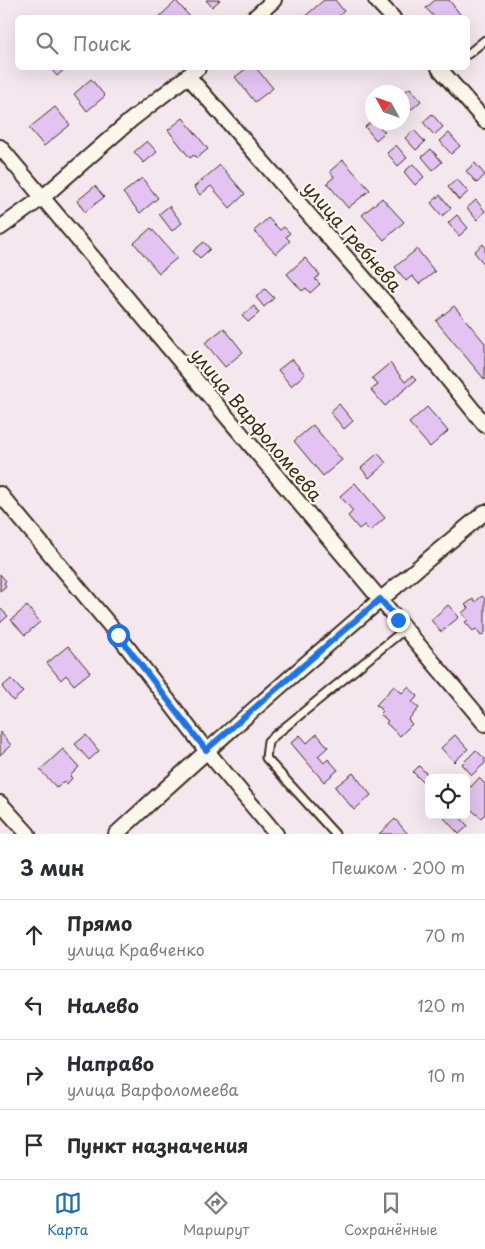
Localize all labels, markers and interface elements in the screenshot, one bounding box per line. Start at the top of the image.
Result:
search box [15,15,470,70]
icon: search [33,29,61,57]
text: Поиск [73,29,131,57]
north arrow [365,85,410,130]
street label: улица Гребнева [297,175,409,298]
street label: улица Варфоломеева [185,341,330,507]
route end [387,609,410,632]
route start [107,624,130,647]
map controls [425,774,470,819]
button: locate [425,774,470,819]
text: 3 мин [20,851,84,883]
text: Пешком · 200 m [331,855,465,879]
text: Прямо [67,909,132,937]
icon: ahead [20,921,48,949]
text: 70 m [425,923,465,947]
text: улица Кравченко [67,937,205,961]
icon: left [20,991,48,1019]
text: Налево [67,991,139,1019]
text: 120 m [418,993,465,1017]
text: Направо [67,1049,154,1077]
icon: right [20,1061,48,1089]
text: 10 m [428,1063,465,1087]
text: улица Варфоломеева [67,1077,239,1101]
icon: arrive [20,1131,48,1159]
text: Пункт назначения [67,1131,248,1159]
tab: Карта [47,1189,88,1240]
tab: Маршрут [183,1189,249,1240]
tab: Сохранённые [344,1189,438,1240]

